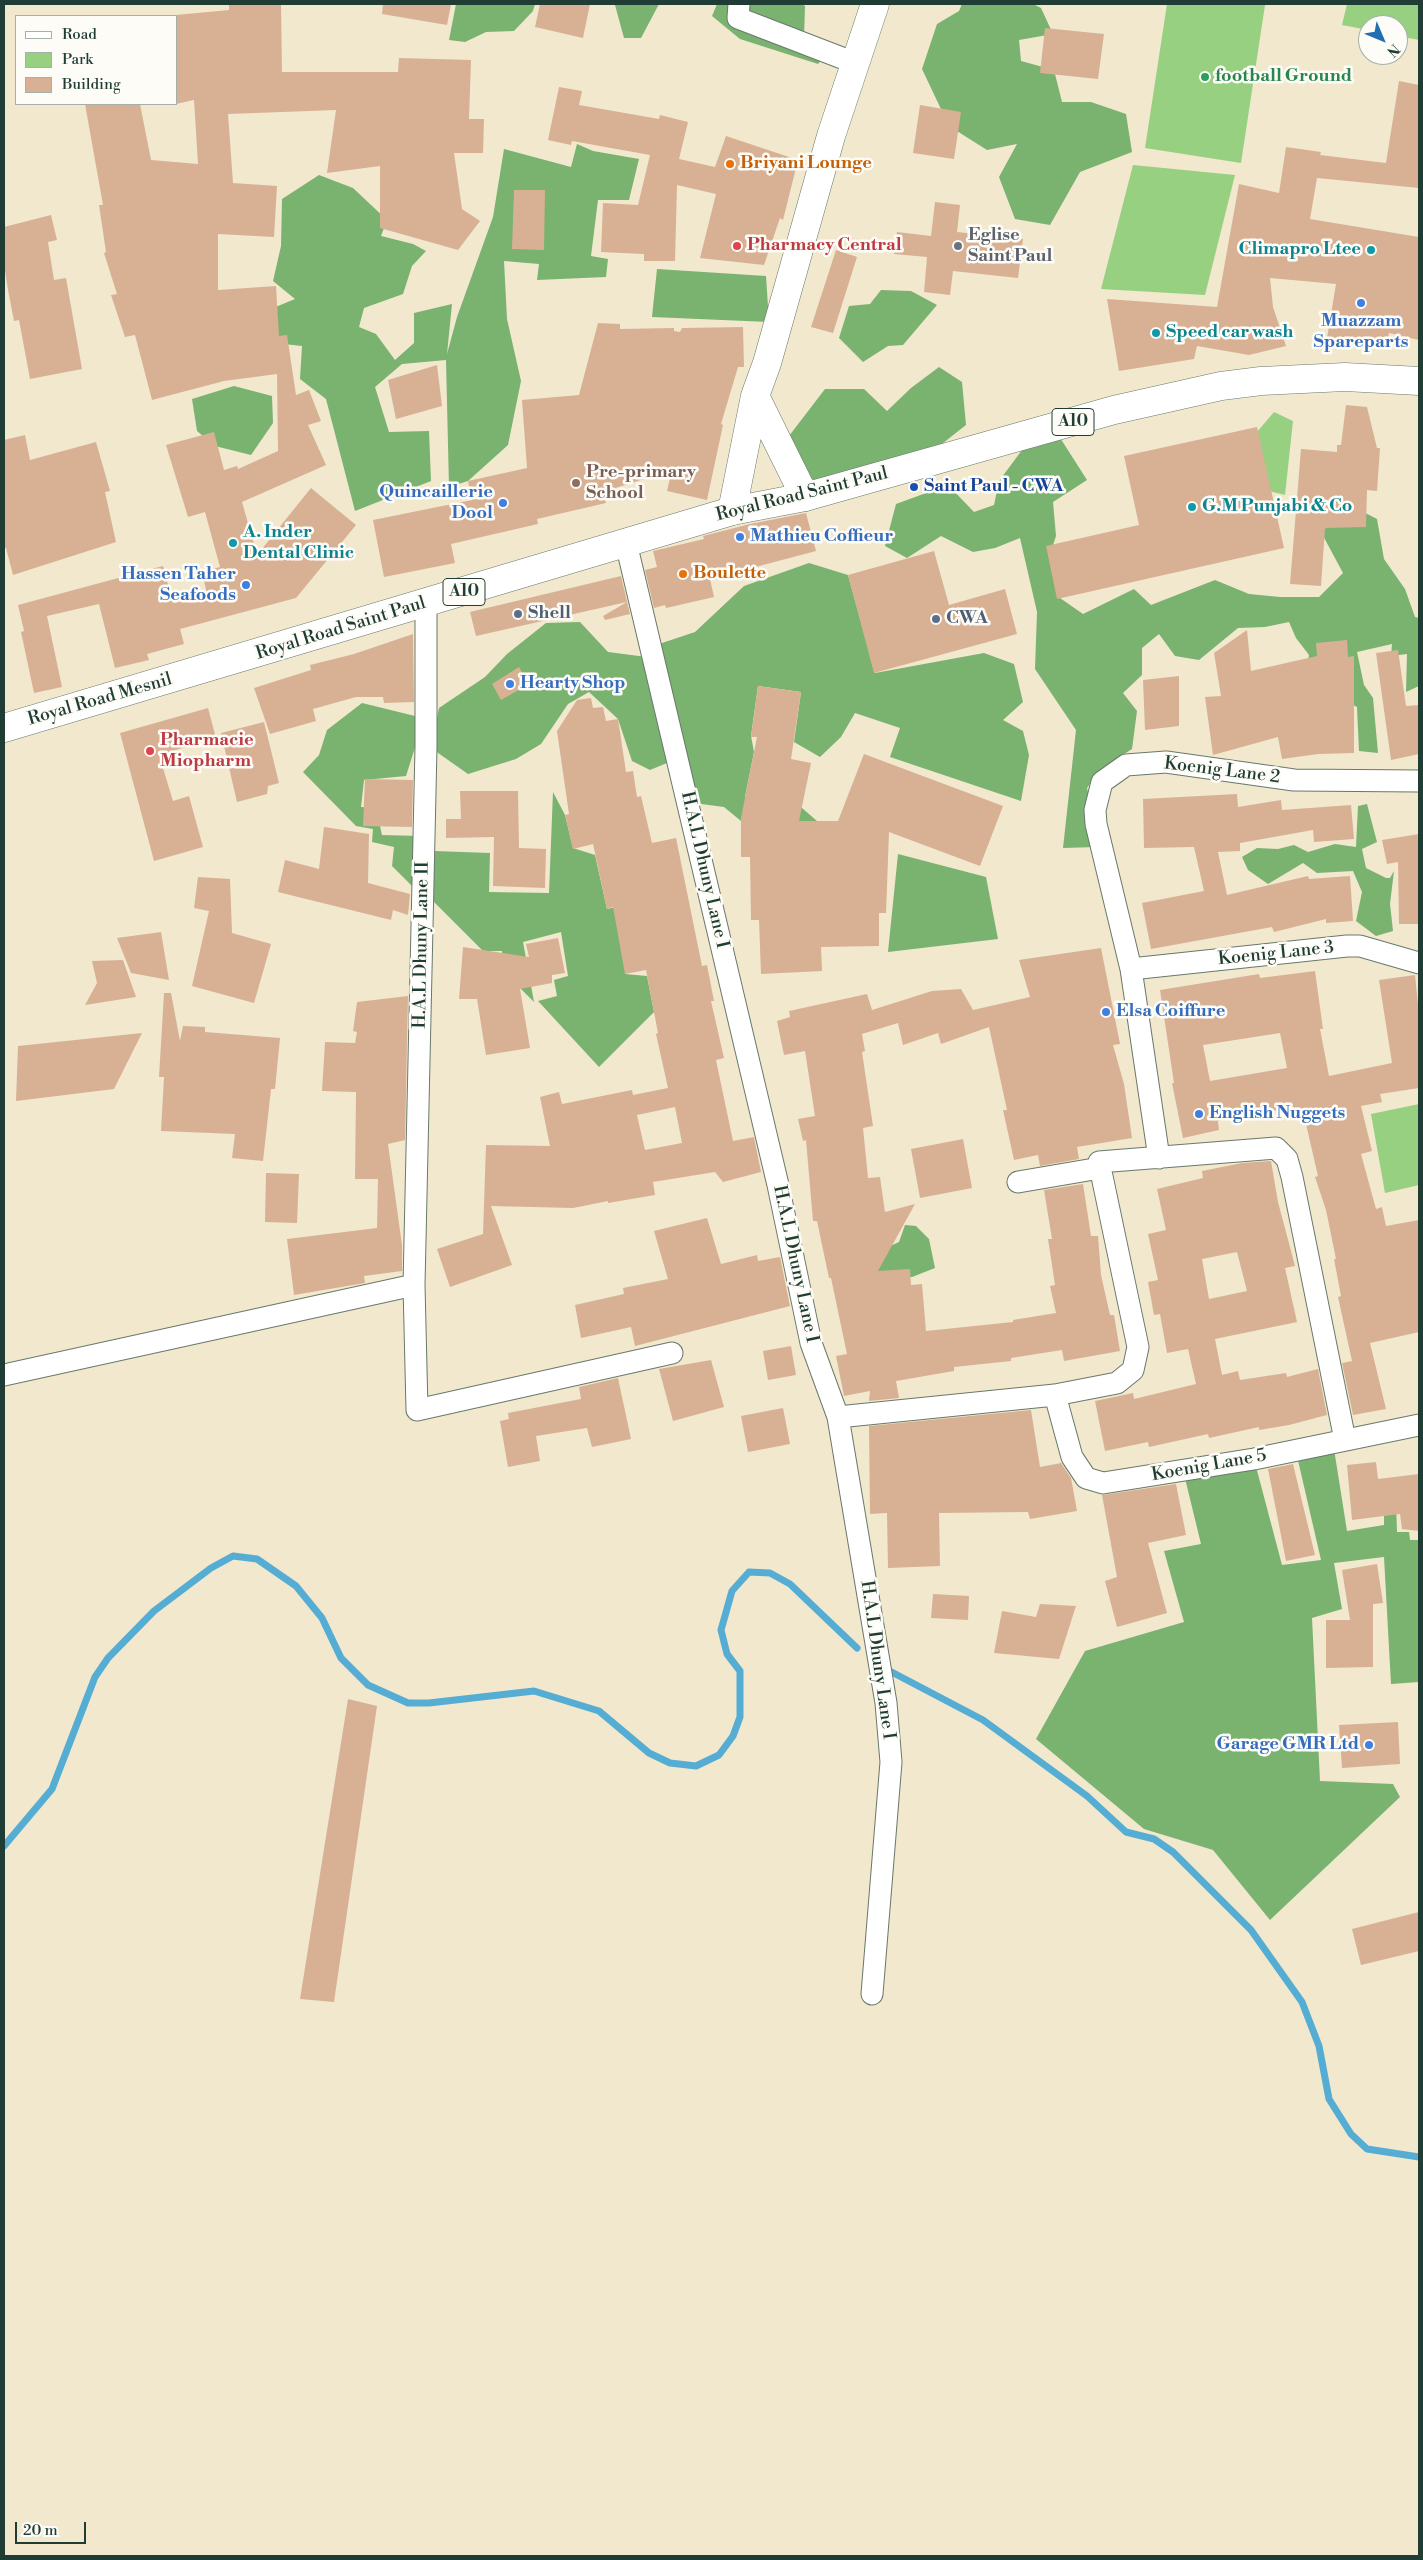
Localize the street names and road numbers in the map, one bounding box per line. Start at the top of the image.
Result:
road number: A10 [1052,408,1094,436]
street label: Royal Road Saint Paul [714,463,890,527]
road number: A10 [443,578,485,606]
street label: Royal Road Saint Paul [253,593,429,665]
street label: Royal Road Mesnil [25,669,175,731]
street label: Koenig Lane 2 [1163,753,1281,789]
street label: H.A.L Dhuny Lane I [675,789,733,951]
street label: H.A.L Dhuny Lane II [410,861,434,1029]
street label: Koenig Lane 3 [1217,937,1335,971]
street label: H.A.L Dhuny Lane I [768,1183,822,1345]
street label: Koenig Lane 5 [1150,1445,1268,1487]
street label: H.A.L Dhuny Lane I [855,1579,899,1741]

